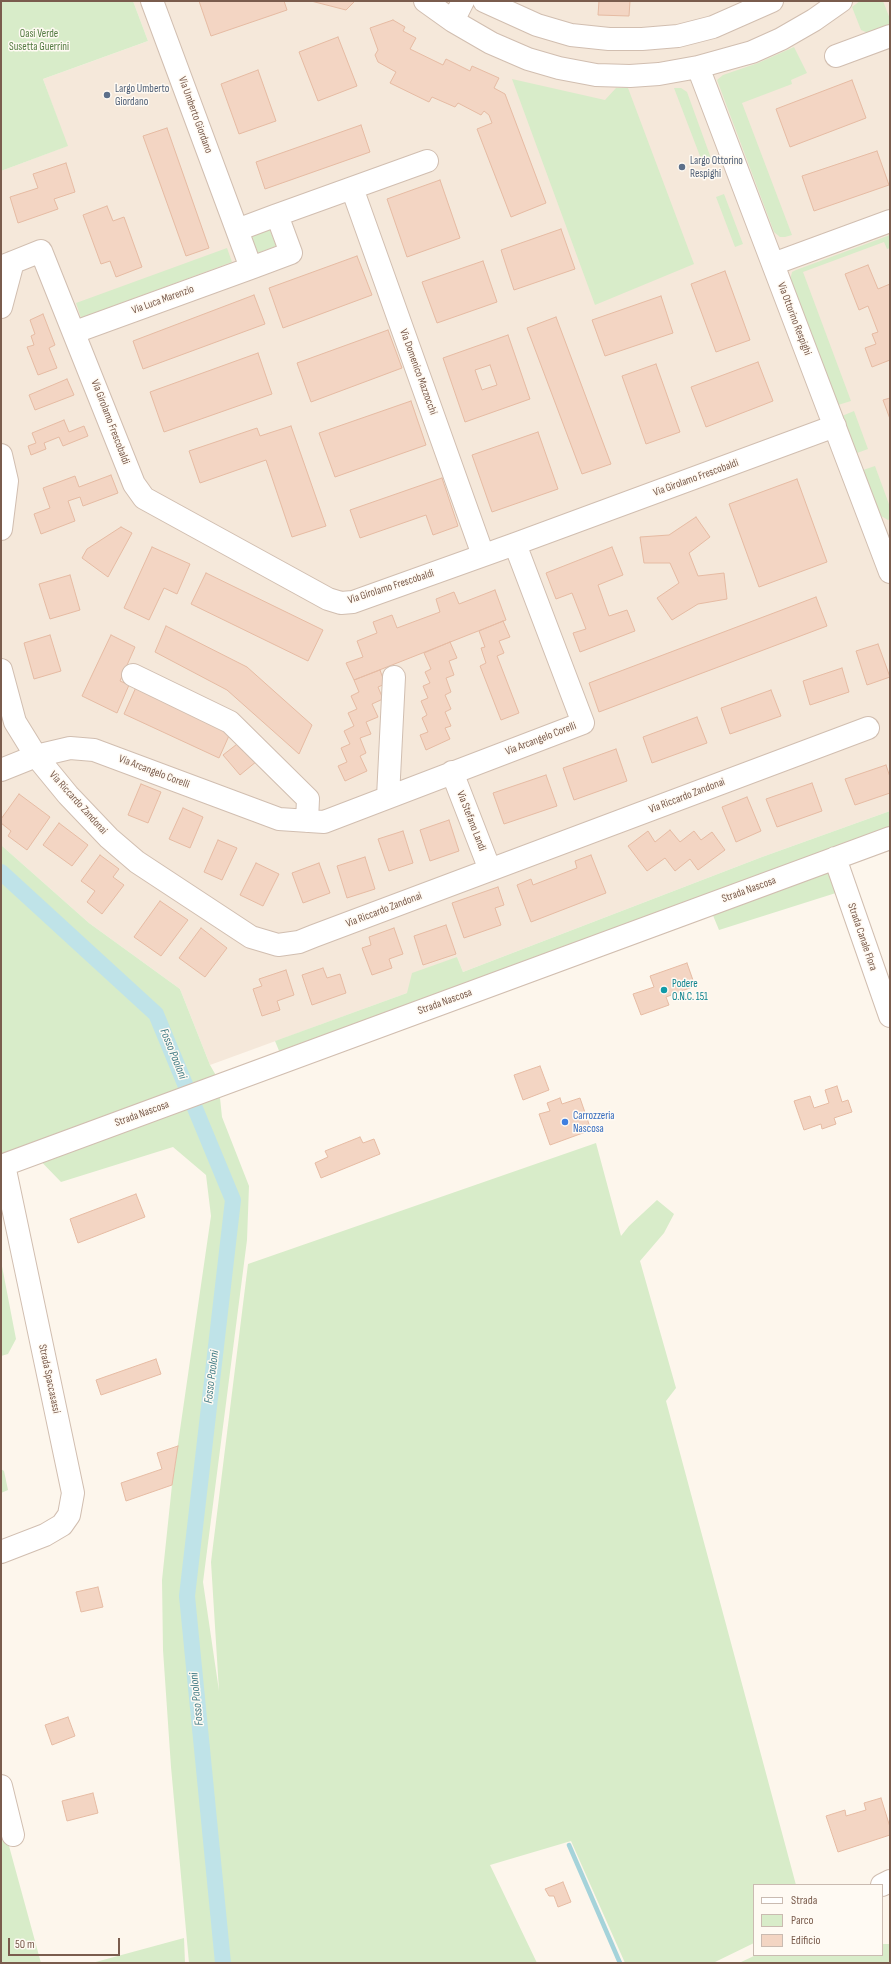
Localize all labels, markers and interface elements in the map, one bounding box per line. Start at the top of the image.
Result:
park label: Oasi Verde Susetta Guerrini [9,27,69,53]
street label: Via Umberto Giordano [175,75,215,155]
place label: Largo Umberto Giordano [115,82,169,108]
marker: Largo Umberto Giordano [102,90,112,100]
place label: Largo Ottorino Respighi [690,154,743,180]
marker: Largo Ottorino Respighi [677,162,687,172]
street label: Via Ottorino Respighi [774,281,814,357]
street label: Via Luca Marenzio [130,283,196,317]
street label: Via Domenico Mazzocchi [396,327,440,417]
street label: Via Girolamo Frescobaldi [88,378,132,466]
street label: Via Girolamo Frescobaldi [652,456,740,500]
street label: Via Girolamo Frescobaldi [346,567,436,607]
street label: Via Arcangelo Corelli [504,719,578,759]
street label: Via Arcangelo Corelli [117,752,191,792]
street label: Via Riccardo Zandonai [46,769,110,837]
street label: Via Riccardo Zandonai [647,775,727,817]
street label: Via Stefano Landi [453,789,489,853]
street label: Strada Nascosa [720,874,778,906]
street label: Via Riccardo Zandonai [344,889,424,931]
street label: Strada Canale Flora [844,902,880,972]
place label: Podere O.N.C. 151 [672,977,708,1003]
marker: Podere O.N.C. 151 [659,985,669,995]
street label: Strada Nascosa [416,986,474,1018]
water label: Fosso Paoloni [156,1027,190,1081]
street label: Strada Nascosa [113,1098,171,1130]
place label: Carrozzeria Nascosa [573,1109,615,1135]
marker: Carrozzeria Nascosa [560,1117,570,1127]
street label: Strada Spaccasassi [35,1343,63,1415]
water label: Fosso Paoloni [202,1350,222,1404]
water label: Fosso Paoloni [187,1672,207,1726]
legend [753,1884,883,1956]
text: Strada [791,1893,817,1908]
text: Parco [791,1913,814,1928]
scale bar [10,1930,122,1956]
text: Edificio [791,1933,820,1948]
text: 50 m [15,1937,35,1952]

